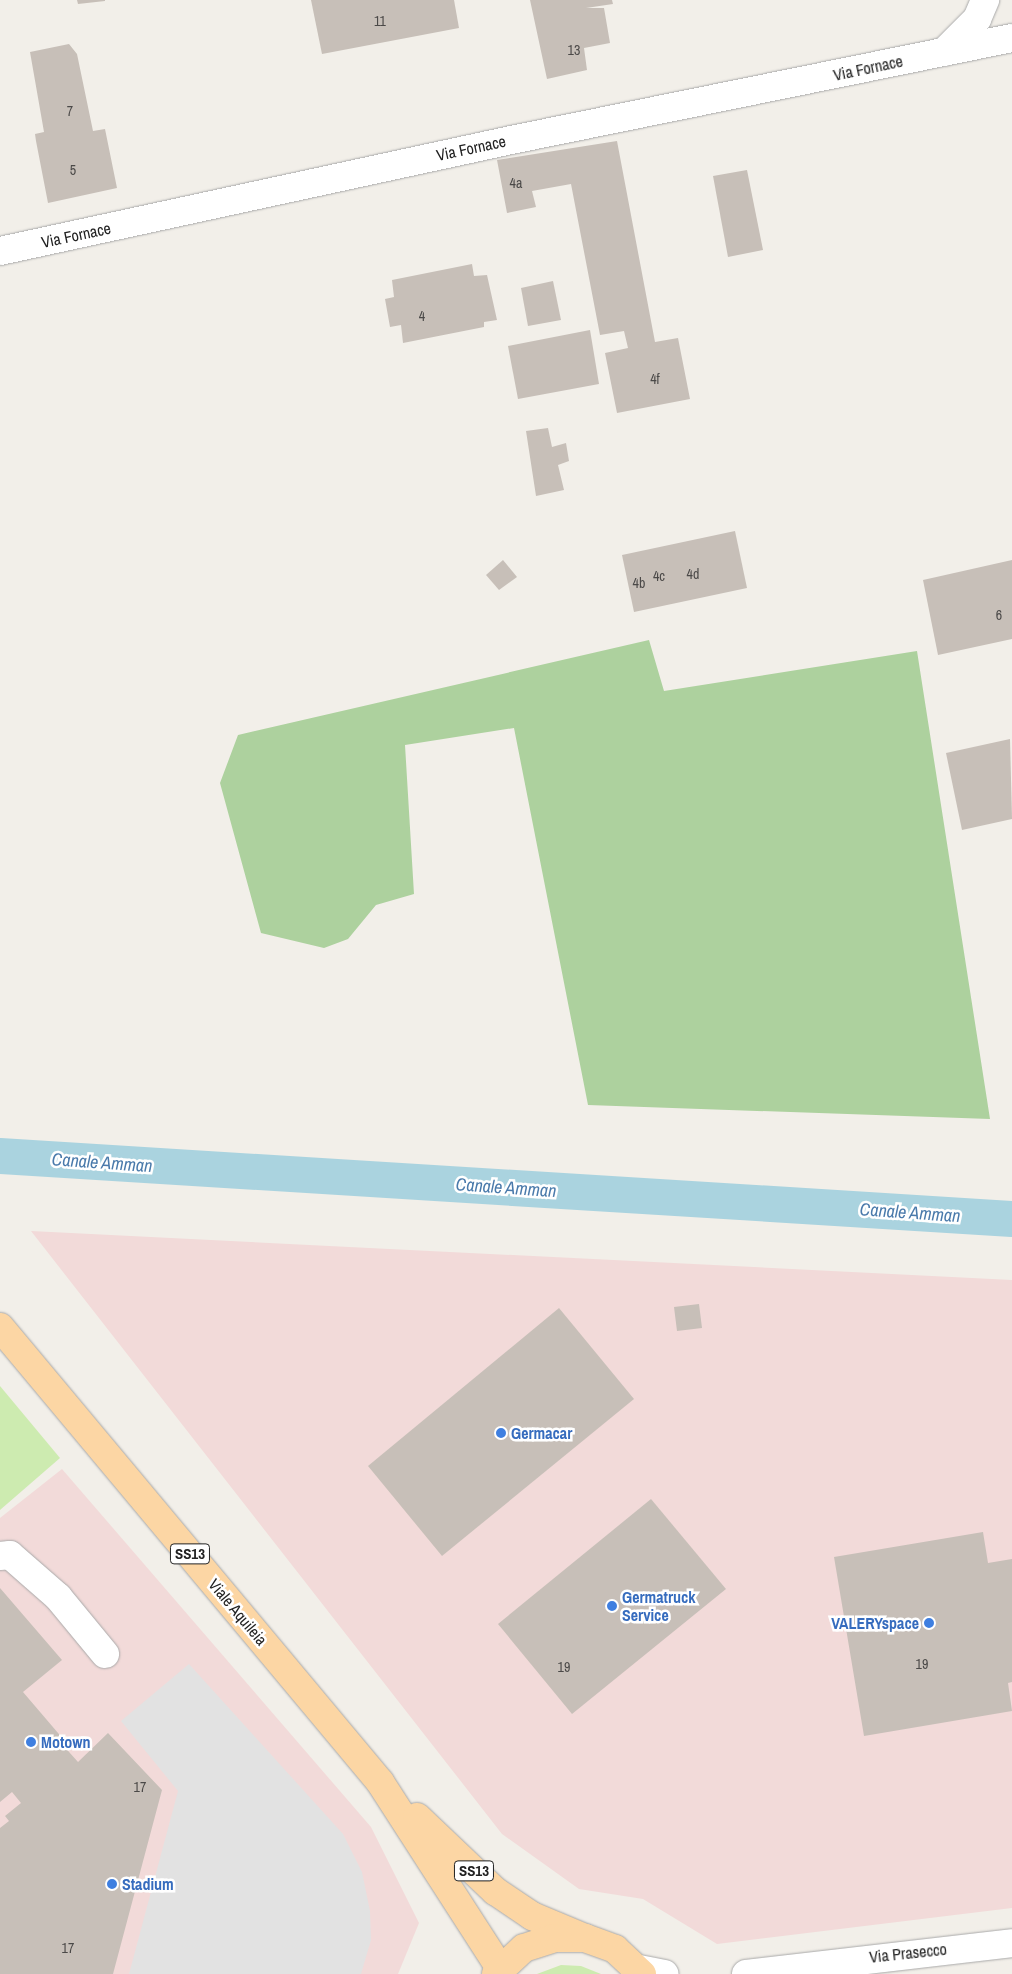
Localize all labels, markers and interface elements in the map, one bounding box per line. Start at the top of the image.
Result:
house number: 11 [374,13,386,29]
house number: 13 [568,42,580,58]
street label: Via Fornace [831,51,905,85]
house number: 7 [67,103,73,119]
street label: Via Fornace [434,131,508,165]
house number: 5 [70,162,76,178]
house number: 4a [510,175,522,191]
street label: Via Fornace [39,218,113,252]
house number: 4 [419,308,425,324]
house number: 4f [650,371,660,387]
house number: 4d [687,566,699,582]
house number: 4c [653,568,665,584]
house number: 4b [633,575,645,591]
house number: 6 [996,607,1002,623]
water label: Canale Amman [51,1149,153,1177]
water label: Canale Amman [455,1174,557,1202]
water label: Canale Amman [859,1199,961,1227]
place label: Germacar [511,1423,572,1443]
marker: Germacar [495,1427,507,1439]
road number: SS13 [169,1542,211,1566]
street label: Viale Aquileia [204,1575,272,1649]
place label: Germatruck Service [622,1587,696,1625]
marker: Germatruck Service [606,1600,618,1612]
place label: VALERYspace [831,1613,919,1633]
marker: VALERYspace [923,1617,935,1629]
house number: 19 [916,1656,928,1672]
house number: 19 [558,1659,570,1675]
place label: Motown [41,1732,91,1752]
marker: Motown [25,1736,37,1748]
house number: 17 [134,1779,146,1795]
road number: SS13 [453,1858,495,1884]
place label: Stadium [122,1874,174,1894]
marker: Stadium [106,1878,118,1890]
street label: Via Prasecco [868,1939,948,1967]
house number: 17 [62,1940,74,1956]

